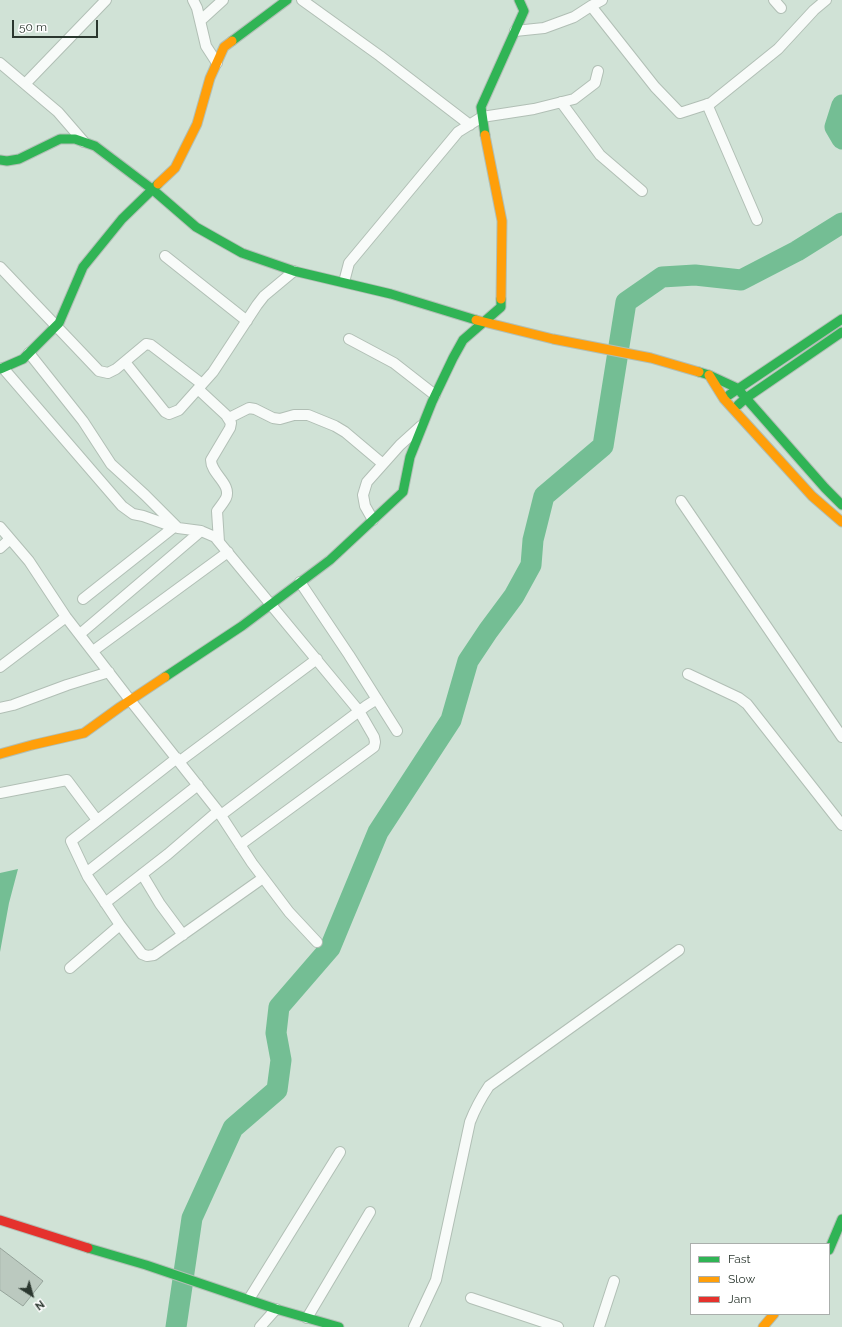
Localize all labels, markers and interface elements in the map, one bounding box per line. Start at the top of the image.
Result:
scale bar [14,12,100,38]
text: 50 m [19,20,47,34]
legend [690,1243,830,1315]
text: Fast [728,1252,751,1266]
text: Slow [728,1272,755,1286]
north arrow [12,1275,52,1315]
text: Jam [728,1292,751,1306]
text: N [32,1297,47,1313]

